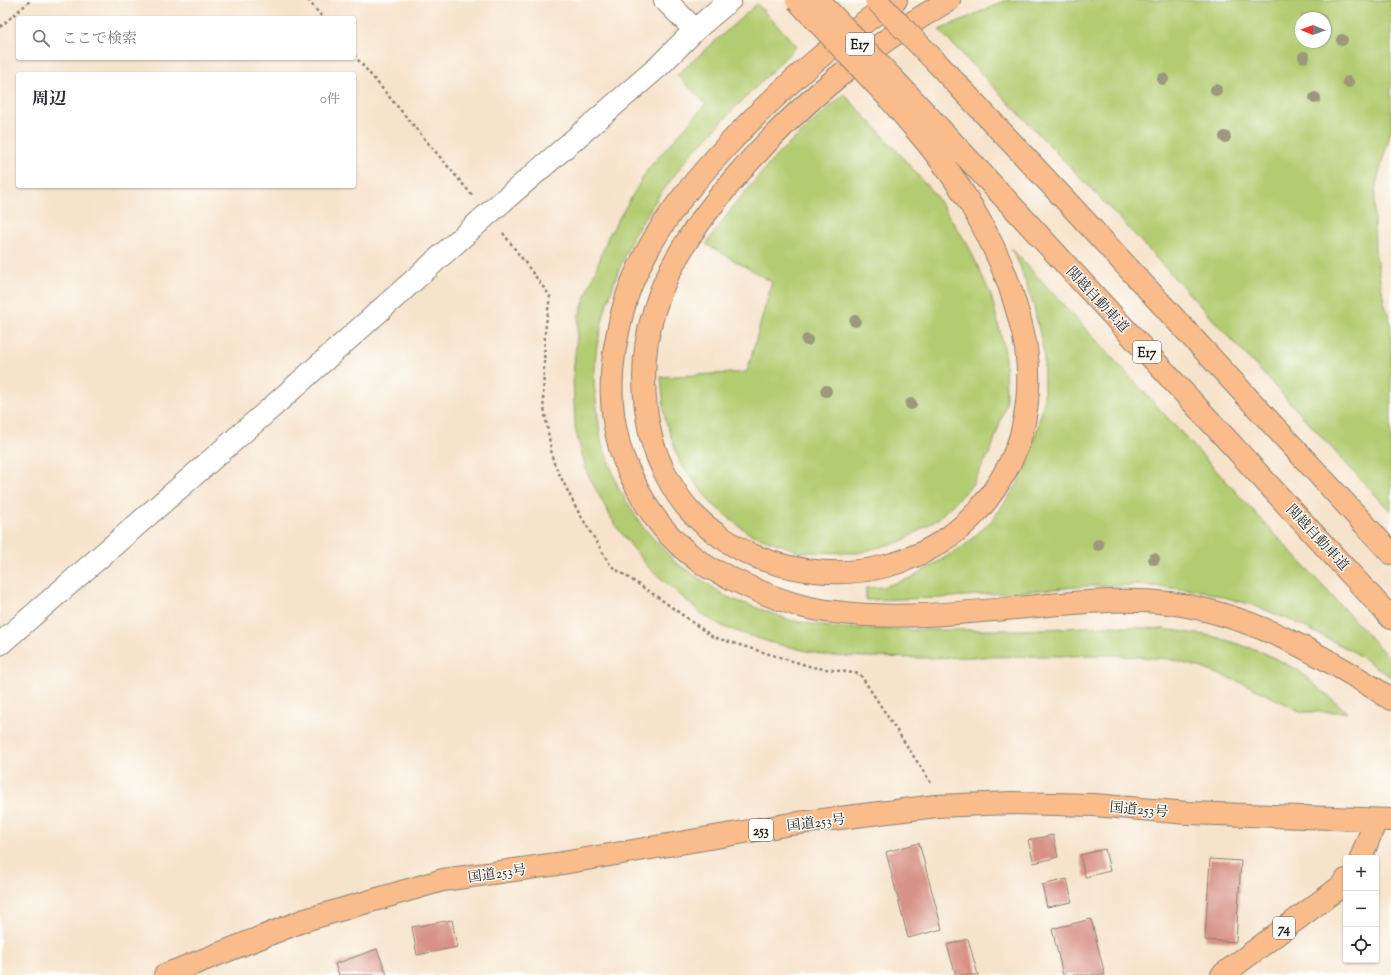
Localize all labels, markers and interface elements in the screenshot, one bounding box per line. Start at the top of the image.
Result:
north arrow [1295,12,1331,48]
search box [16,16,356,60]
icon: search [30,27,52,49]
text: ここで検索 [62,29,137,50]
road number: E17 [846,33,874,55]
text: 周辺 [32,88,66,112]
text: 0件 [320,91,340,109]
street label: 関越自動車道 [1061,263,1132,338]
road number: E17 [1133,341,1161,363]
street label: 関越自動車道 [1281,501,1352,576]
street label: 国道253号 [1109,798,1169,824]
street label: 国道253号 [786,810,847,838]
road number: 253 [749,819,773,841]
map controls [1343,855,1379,963]
button: + [1343,855,1379,891]
street label: 国道253号 [467,861,528,889]
button: − [1343,891,1379,927]
road number: 74 [1273,917,1295,939]
button: locate [1343,927,1379,963]

